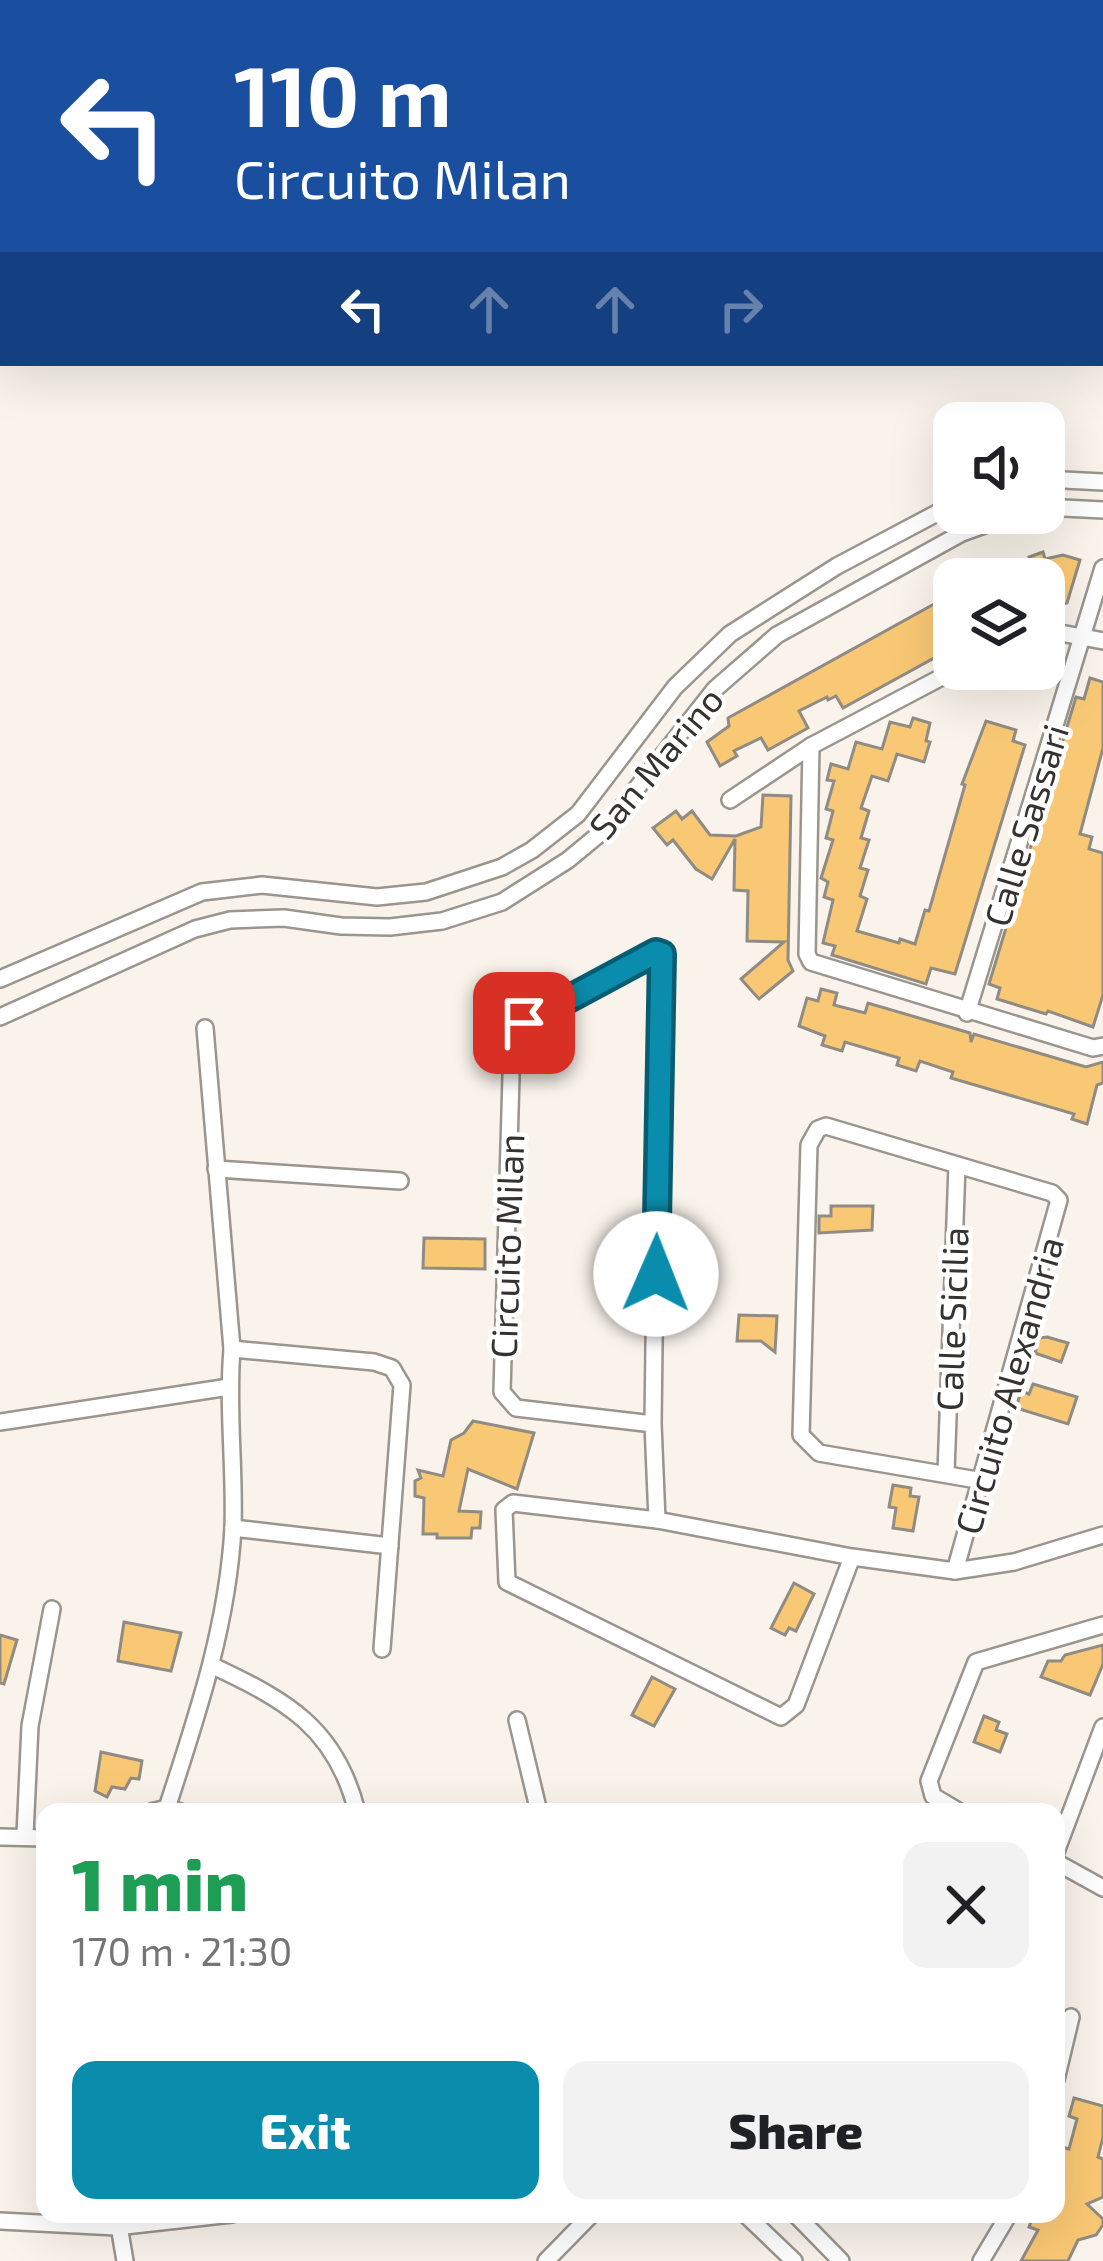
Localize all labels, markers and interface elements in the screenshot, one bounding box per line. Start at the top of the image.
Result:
text: 110 m [234,43,452,144]
icon: left [36,48,192,204]
text: Circuito Milan [234,145,571,210]
icon: left [330,276,396,342]
icon: ahead [456,276,522,342]
icon: ahead [582,276,648,342]
icon: right [708,276,774,342]
map controls [933,402,1065,690]
button: sound [933,402,1065,534]
button: layers [933,558,1065,690]
street label: San Marino [579,677,731,847]
street label: Calle Sassari [974,719,1076,931]
pin [473,972,575,1074]
icon: arrive [491,990,557,1056]
street label: Circuito Milan [481,1133,531,1359]
position arrow [593,1211,719,1337]
street label: Calle Sicilia [926,1226,976,1412]
street label: Circuito Alexandria [945,1231,1071,1539]
text: 1 min [72,1839,248,1925]
button: close [903,1842,1029,1968]
text: 170 m · 21:30 [72,1927,292,1974]
button: Exit [72,2061,539,2199]
button: Share [563,2061,1029,2199]

